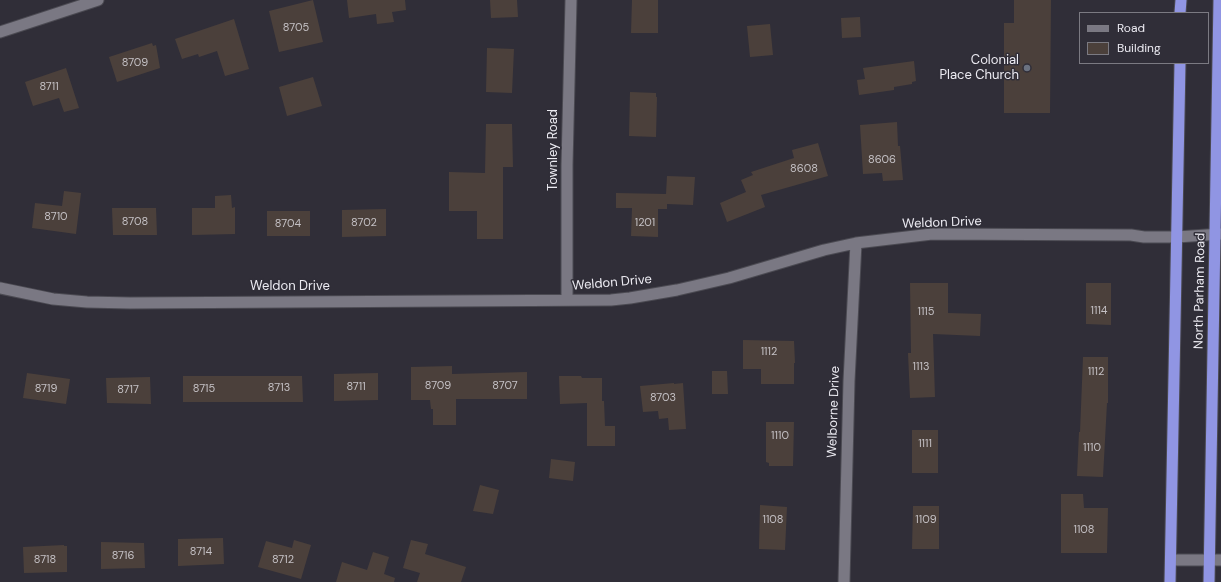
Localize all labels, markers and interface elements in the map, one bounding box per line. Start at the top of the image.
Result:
legend [1079,12,1209,64]
text: Road [1117,20,1145,36]
house number: 8705 [283,21,309,35]
text: Building [1117,40,1161,56]
place label: Colonial Place Church [939,53,1019,84]
house number: 8709 [122,56,148,70]
marker: Colonial Place Church [1022,63,1032,73]
house number: 8711 [39,80,59,94]
street label: Townley Road [546,109,562,191]
house number: 8606 [868,153,896,167]
house number: 8608 [790,162,818,176]
house number: 8710 [44,210,68,224]
street label: Weldon Drive [902,214,982,232]
house number: 8708 [122,215,148,229]
house number: 8702 [351,216,377,230]
house number: 1201 [635,216,655,230]
house number: 8704 [275,217,301,231]
street label: North Parham Road [1191,233,1209,349]
street label: Weldon Drive [572,272,652,294]
street label: Weldon Drive [250,279,330,295]
house number: 1114 [1091,304,1107,318]
house number: 1115 [917,305,935,319]
house number: 1112 [761,345,777,359]
house number: 1113 [913,360,929,374]
house number: 1112 [1088,365,1104,379]
street label: Welborne Drive [825,366,843,458]
house number: 8709 [425,379,451,393]
house number: 8707 [492,379,518,393]
house number: 8711 [346,380,366,394]
house number: 8713 [268,381,290,395]
house number: 8719 [35,382,57,396]
house number: 8715 [193,382,215,396]
house number: 8717 [117,383,139,397]
house number: 8703 [650,391,676,405]
house number: 1110 [771,429,789,443]
house number: 1111 [918,437,932,451]
house number: 1110 [1083,441,1101,455]
house number: 1108 [762,513,784,527]
house number: 1109 [915,513,937,527]
house number: 1108 [1073,523,1095,537]
house number: 8714 [190,545,212,559]
house number: 8716 [112,549,134,563]
house number: 8718 [34,553,56,567]
house number: 8712 [272,553,294,567]

